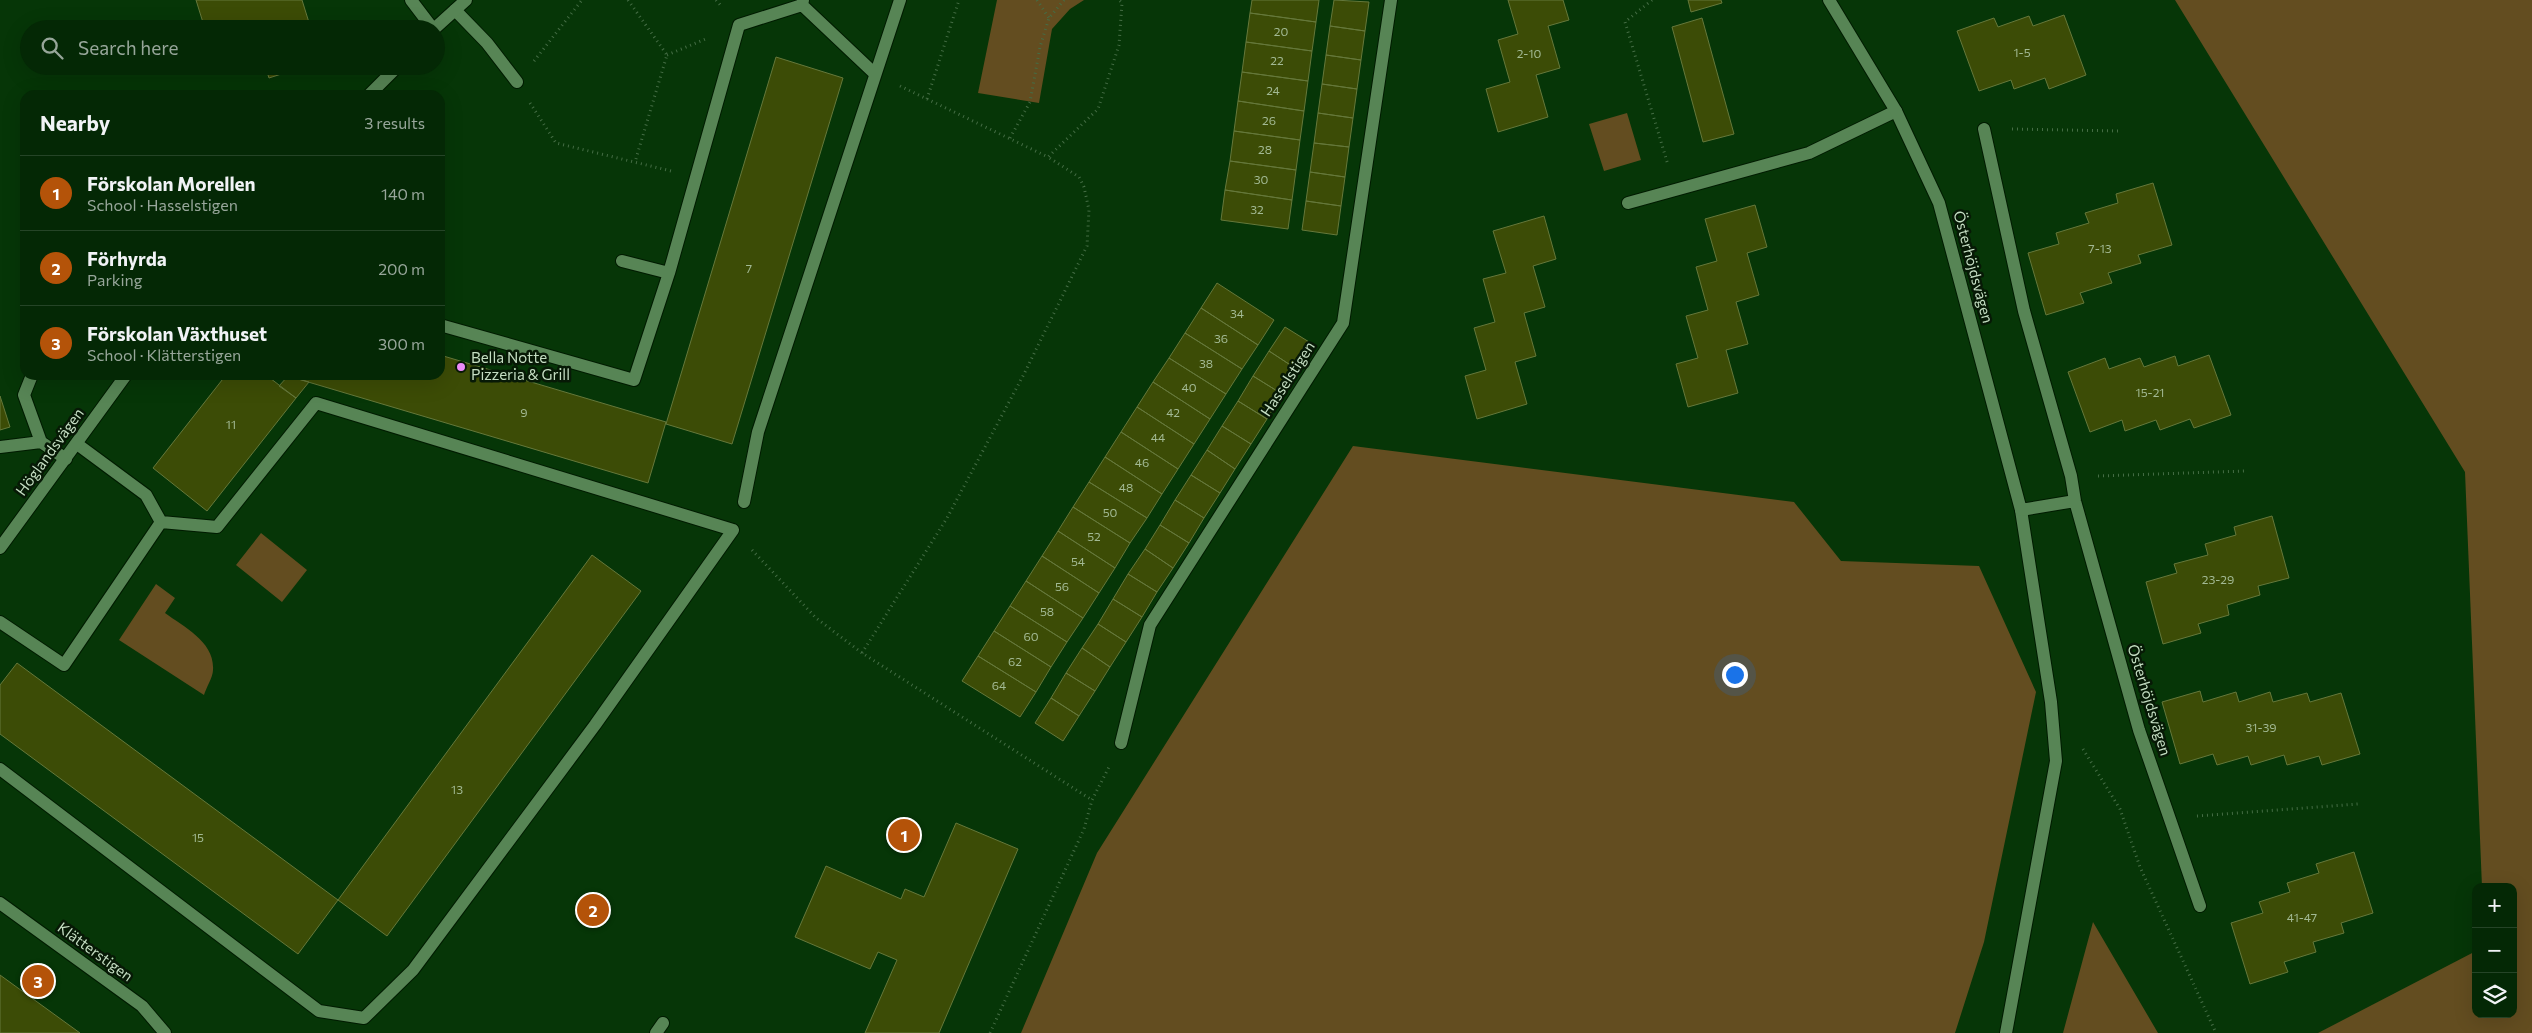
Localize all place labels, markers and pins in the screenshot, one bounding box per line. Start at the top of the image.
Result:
place label: Bella Notte Pizzeria & Grill [471,348,570,383]
marker: Bella Notte Pizzeria & Grill [455,361,467,373]
pin: 1 [888,816,920,854]
pin: 2 [577,891,609,929]
pin: 3 [22,962,54,1000]

